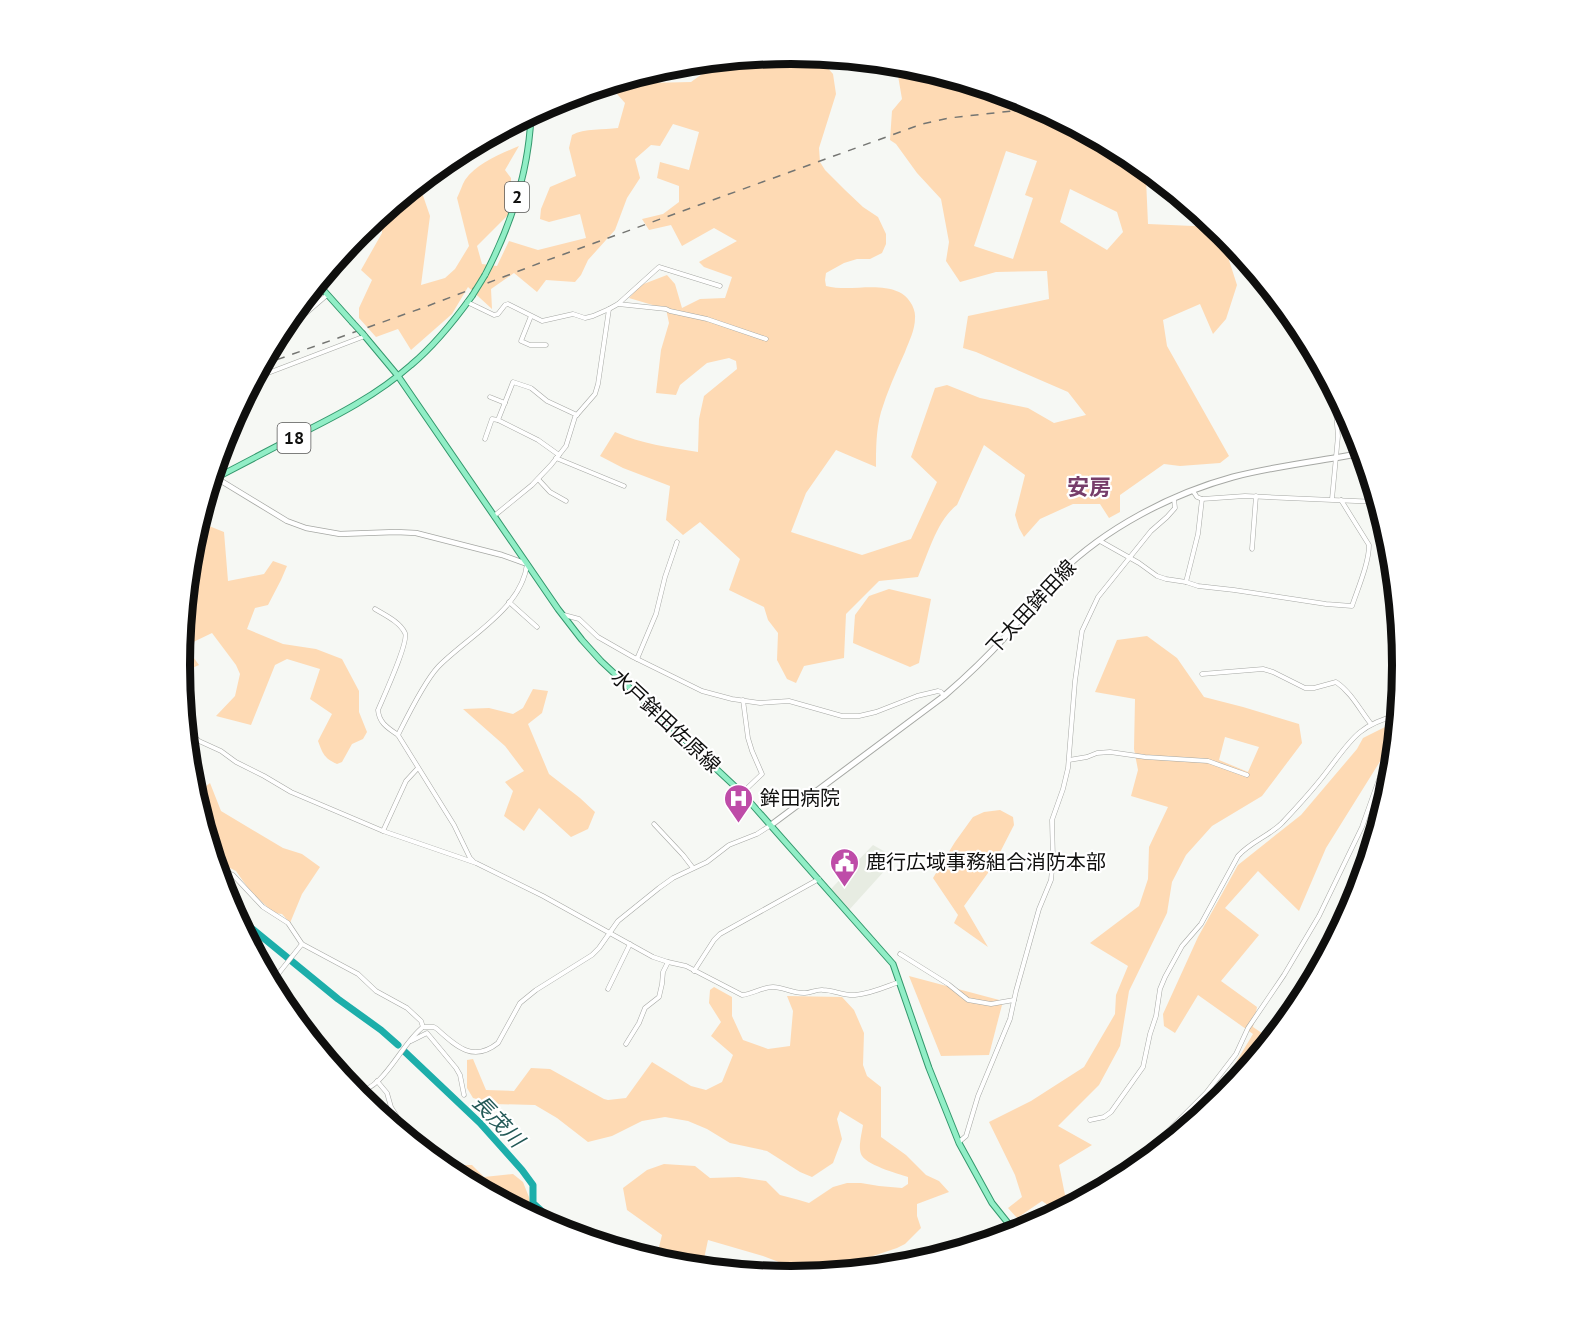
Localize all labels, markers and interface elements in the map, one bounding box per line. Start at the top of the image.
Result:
road number: 2 [505,182,529,212]
road number: 18 [278,423,310,453]
district label: 安房 [1067,473,1111,501]
street label: 下太田鉾田線 [981,554,1081,660]
street label: 水戸鉾田佐原線 [606,664,726,778]
hospital icon: 鉾田病院 [723,782,755,824]
place label: 鉾田病院 [760,785,840,811]
public building icon: 鹿行広域事務組合消防本部 [829,846,861,888]
place label: 鹿行広域事務組合消防本部 [866,849,1106,875]
water label: 長茂川 [467,1089,531,1154]

